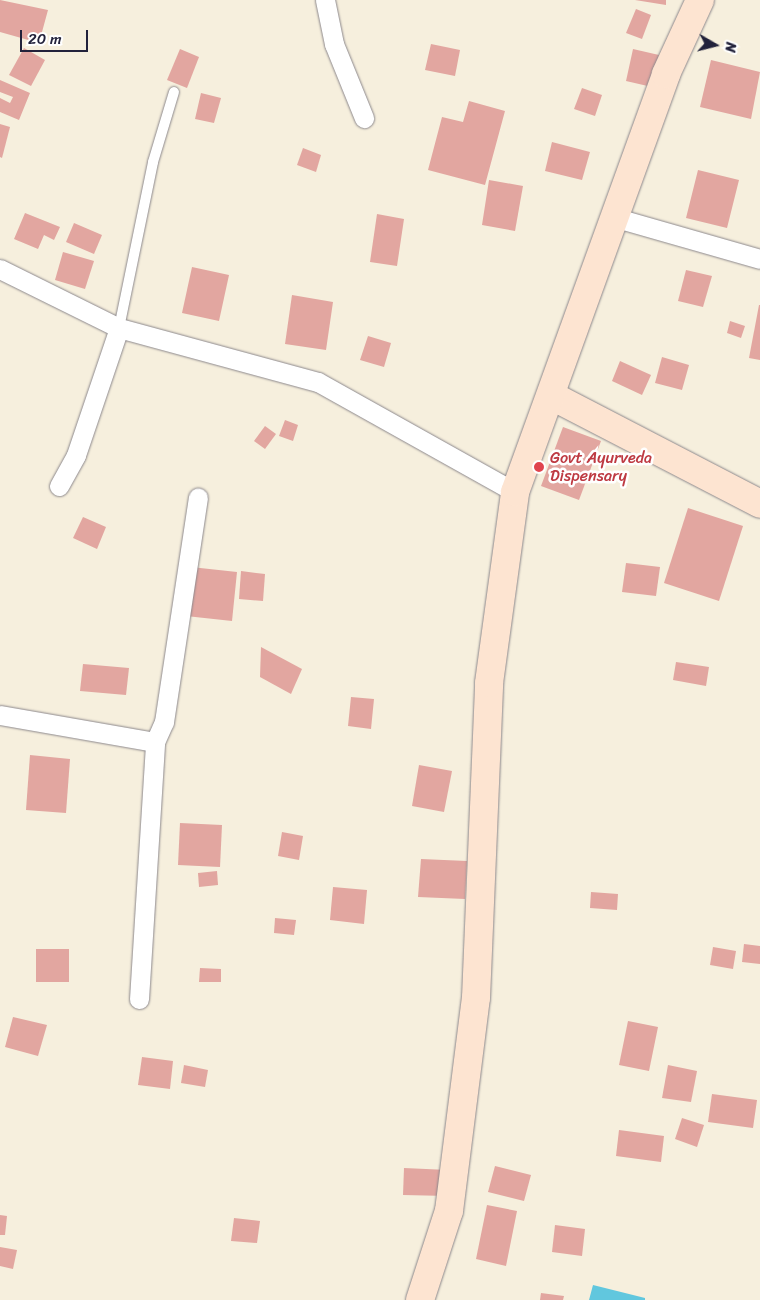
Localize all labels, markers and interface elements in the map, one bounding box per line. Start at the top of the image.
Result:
scale bar [22,20,90,52]
north arrow [690,20,740,70]
text: 20 m [28,26,62,52]
text: N [717,41,743,54]
place label: Govt Ayurveda Dispensary [550,448,653,486]
marker: Govt Ayurveda Dispensary [532,460,546,474]

